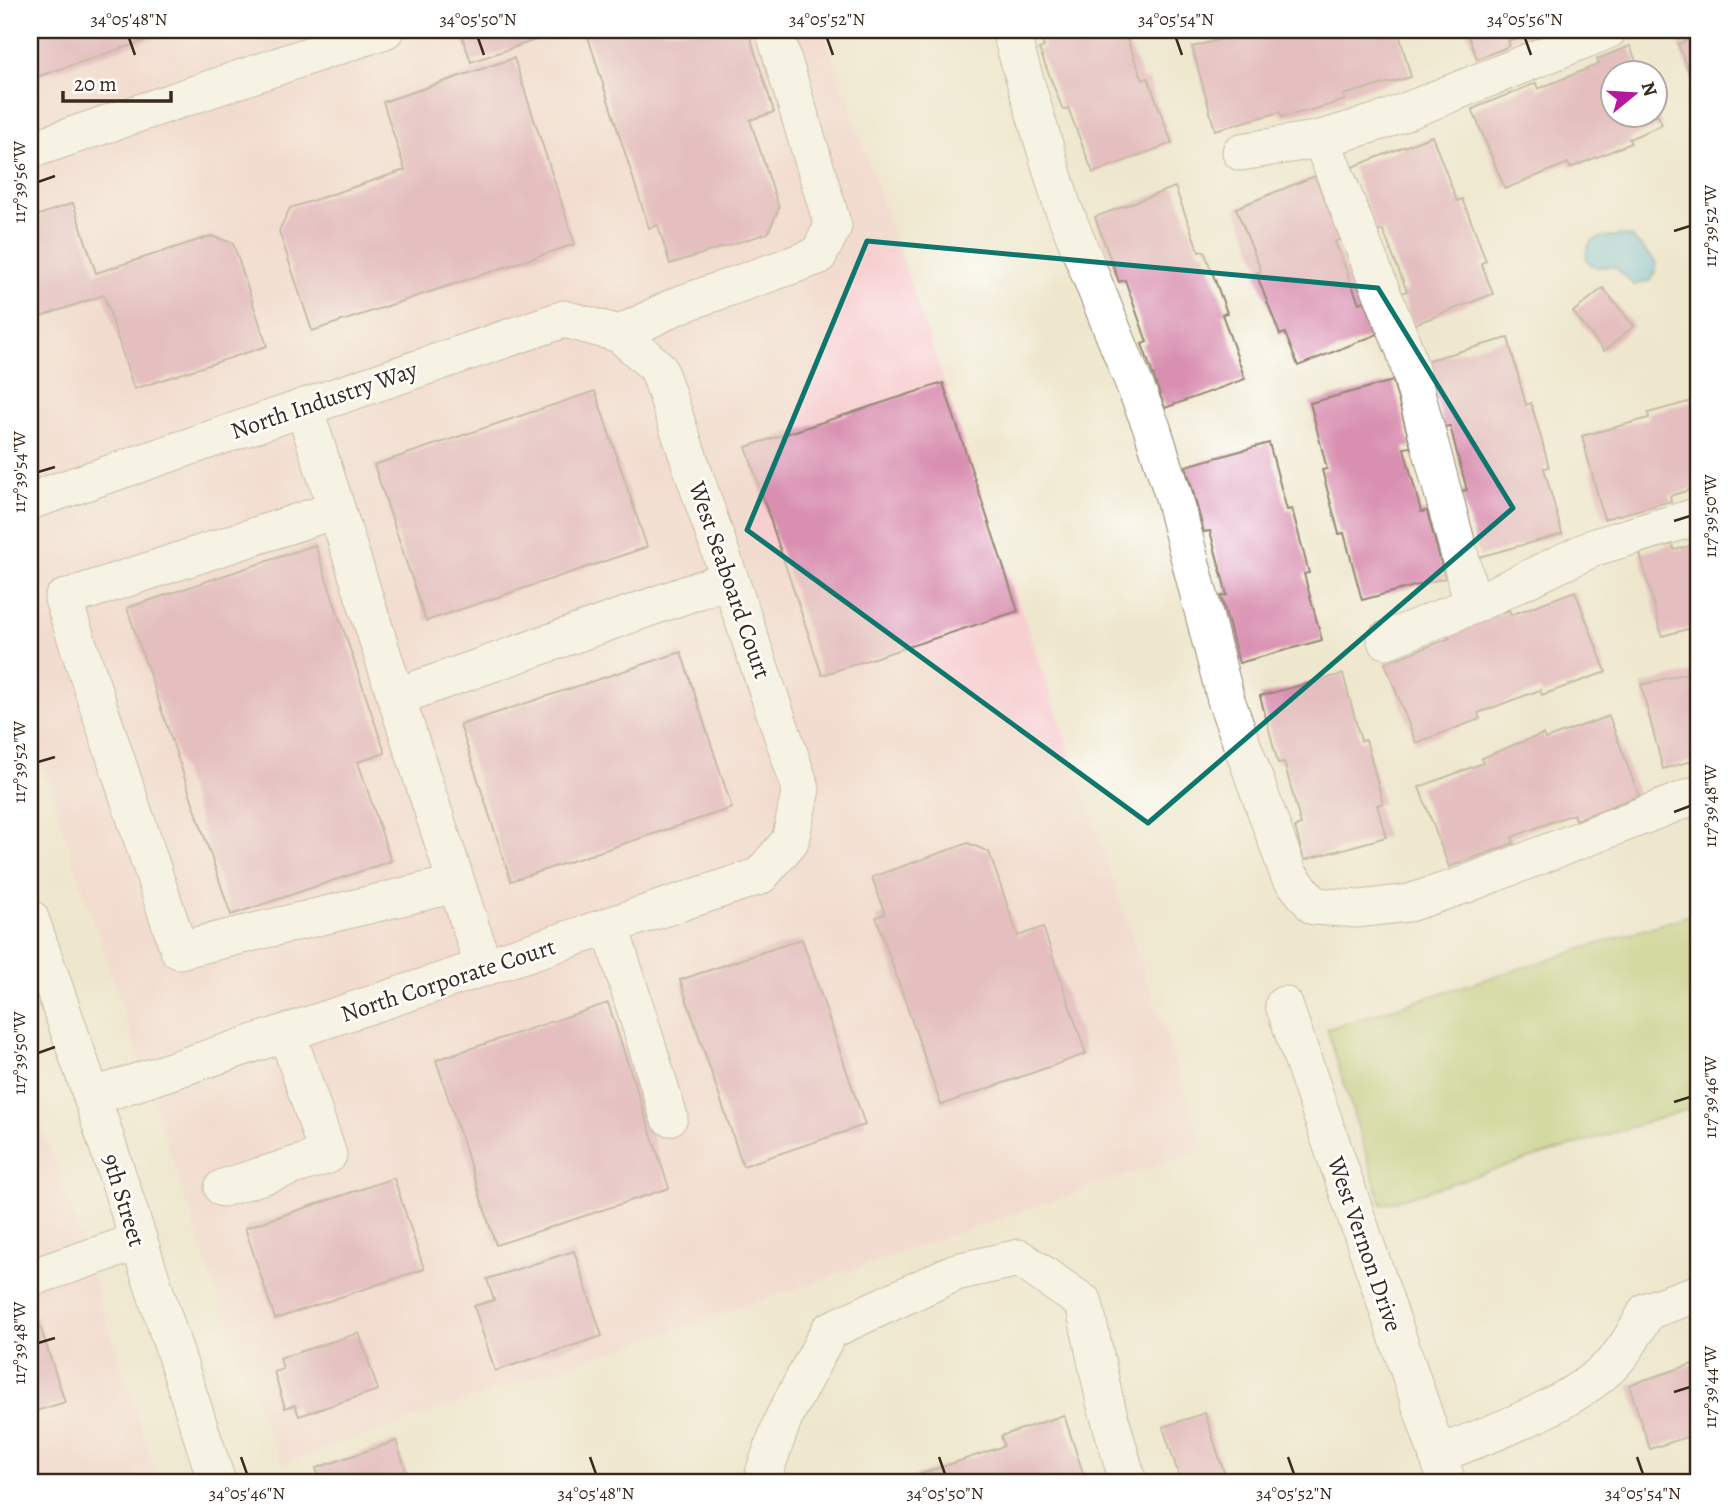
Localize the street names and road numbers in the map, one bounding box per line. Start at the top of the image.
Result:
street label: North Industry Way [226,353,422,447]
street label: West Seaboard Court [681,476,779,683]
street label: North Corporate Court [337,930,559,1030]
street label: 9th Street [95,1150,153,1250]
street label: West Vernon Drive [1320,1151,1410,1336]

